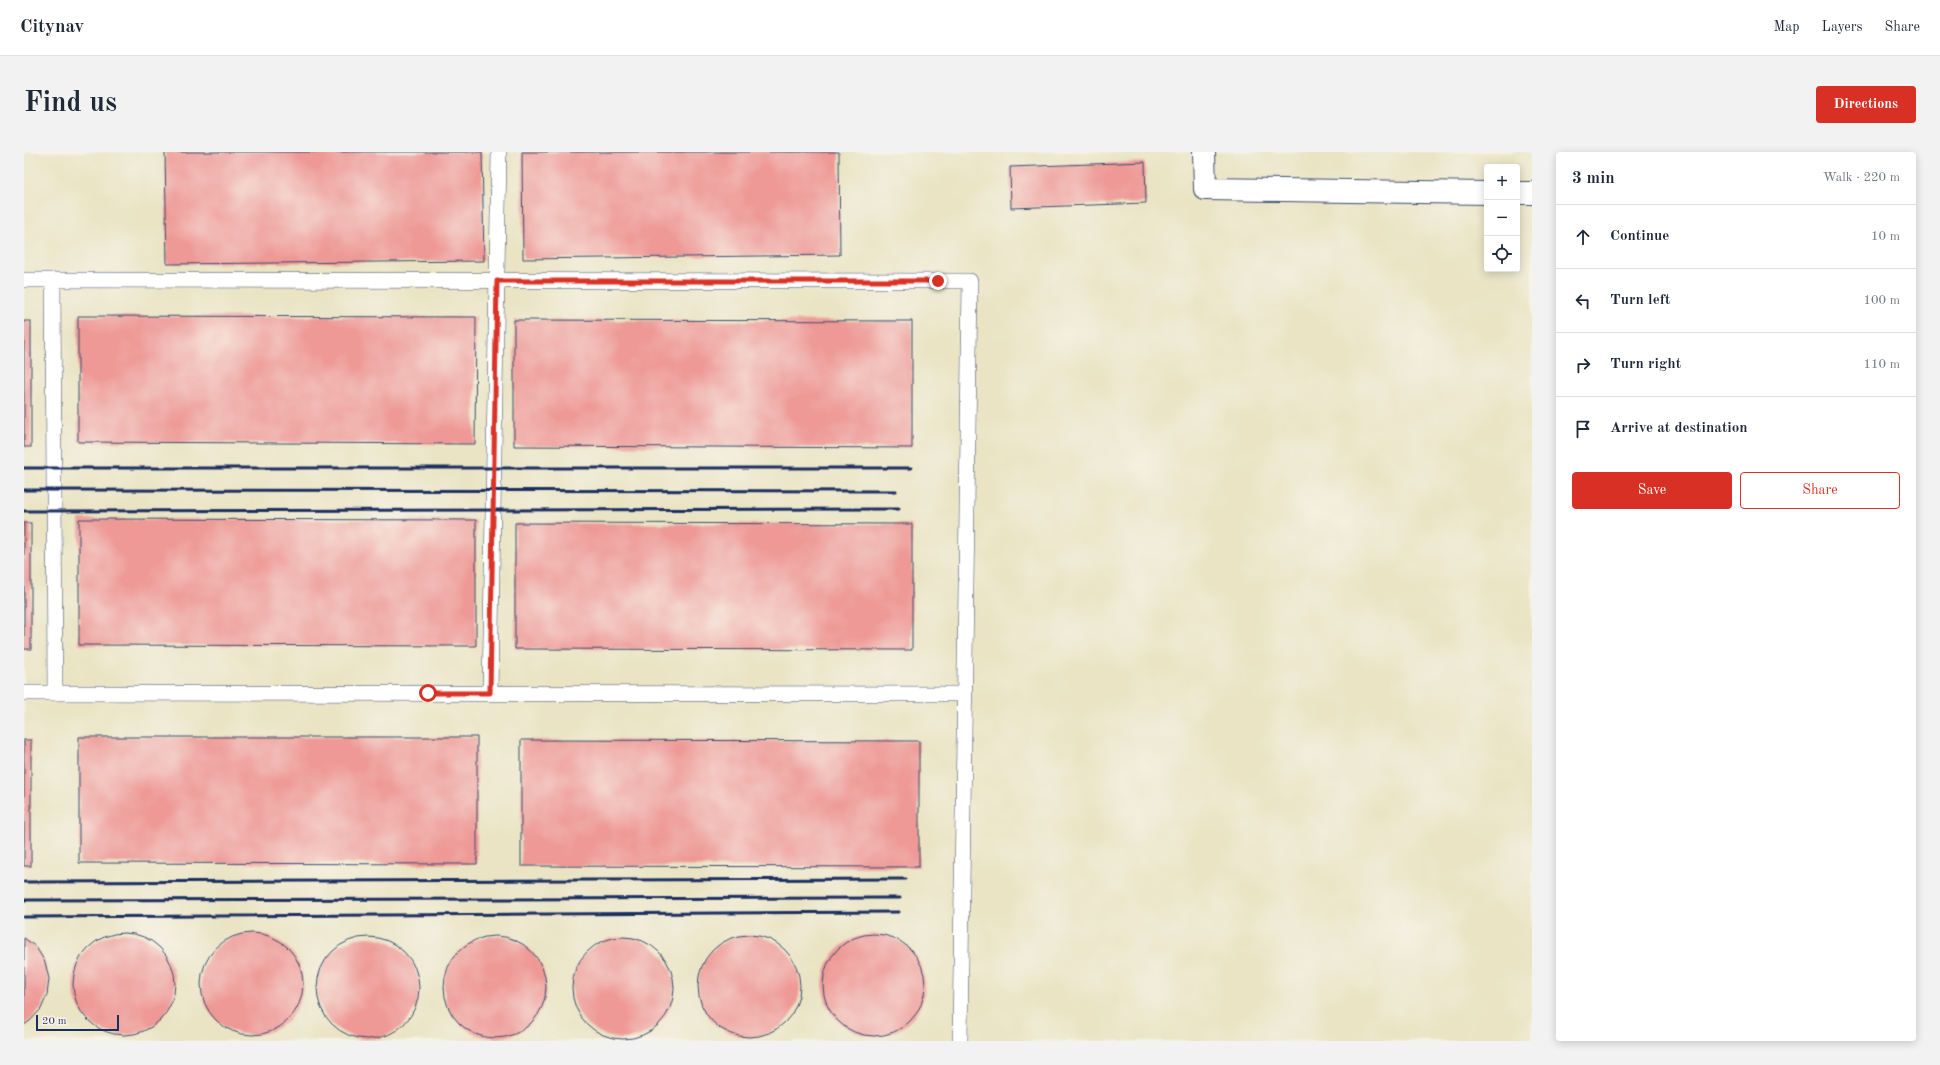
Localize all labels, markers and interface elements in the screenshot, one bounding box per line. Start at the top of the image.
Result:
text: Citynav [20,18,84,37]
text: Map [1774,20,1800,34]
text: Layers [1822,20,1863,34]
text: Share [1885,20,1920,34]
button: Directions [1816,86,1916,123]
text: Find us [24,90,117,118]
map controls [1484,164,1520,272]
button: + [1484,164,1520,200]
text: 3 min [1572,170,1615,187]
text: Walk · 220 m [1823,171,1900,184]
button: − [1484,200,1520,236]
icon: ahead [1572,226,1594,248]
text: Continue [1610,229,1669,244]
text: 10 m [1871,230,1900,243]
button: locate [1484,236,1520,272]
route end [929,272,947,290]
icon: left [1572,290,1594,312]
text: Turn left [1610,293,1670,308]
text: 100 m [1863,294,1900,307]
icon: right [1572,354,1594,376]
text: Turn right [1610,357,1681,372]
text: 110 m [1863,358,1900,371]
icon: arrive [1572,418,1594,440]
text: Arrive at destination [1610,421,1748,436]
button: Save [1572,472,1732,509]
button: Share [1740,472,1900,509]
route start [419,684,437,702]
scale bar [36,1013,119,1032]
text: 20 m [42,1016,67,1027]

